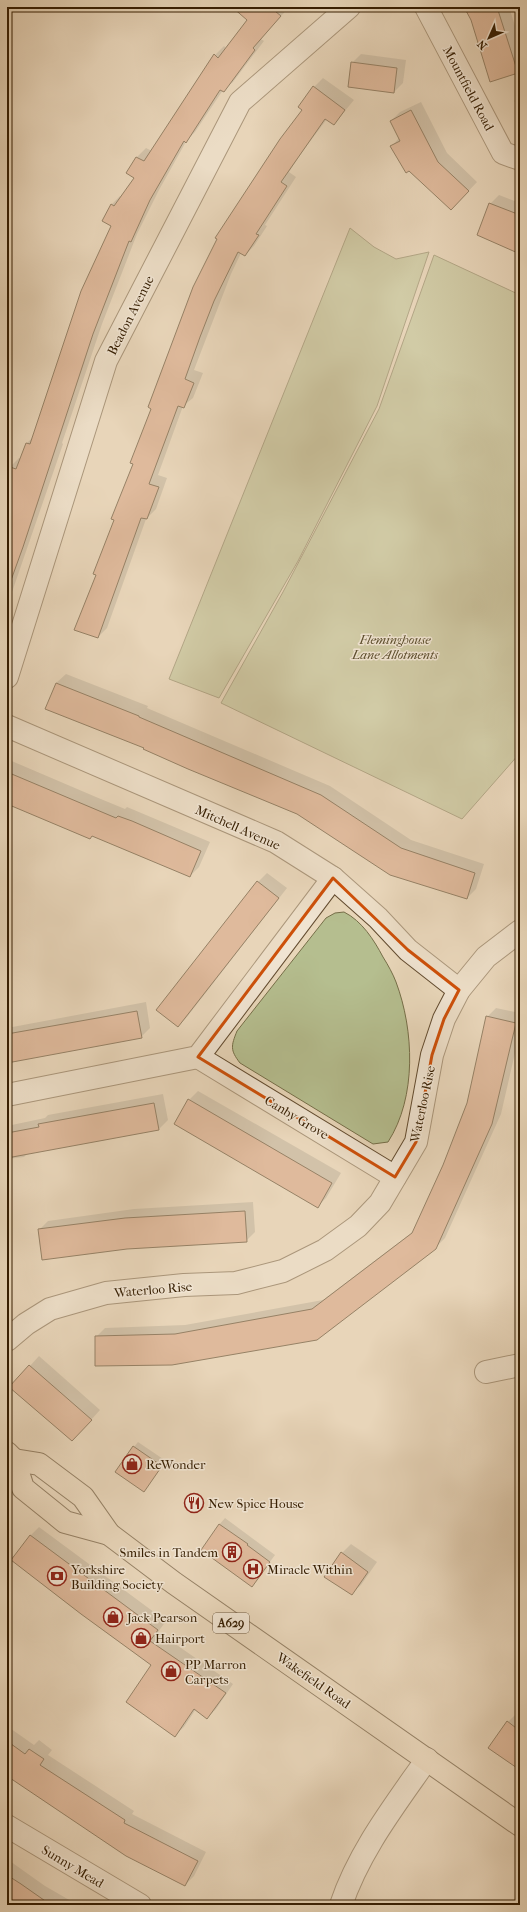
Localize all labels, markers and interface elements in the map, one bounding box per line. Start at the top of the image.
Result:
north arrow [469,18,509,58]
text: N [474,37,490,52]
street label: Mountfield Road [440,43,498,134]
street label: Beadon Avenue [104,273,157,357]
park label: Fleminghouse Lane Allotments [351,632,439,662]
street label: Mitchell Avenue [193,802,283,853]
street label: Waterloo Rise [407,1064,438,1145]
street label: Canby Grove [262,1092,332,1143]
street label: Waterloo Rise [112,1279,193,1300]
shop icon: ReWonder [121,1453,143,1475]
place label: ReWonder [146,1457,206,1472]
restaurant icon: New Spice House [183,1492,205,1514]
place label: New Spice House [208,1496,305,1511]
building icon: Smiles in Tandem [221,1541,243,1563]
place label: Smiles in Tandem [119,1545,218,1560]
hospital icon: Miracle Within [242,1558,264,1580]
place label: Yorkshire Building Society [70,1562,164,1592]
place label: Miracle Within [267,1562,353,1577]
bank icon: Yorkshire Building Society [46,1565,68,1587]
shop icon: Jack Pearson [102,1606,124,1628]
place label: Jack Pearson [126,1610,198,1625]
road number: A629 [213,1613,249,1633]
shop icon: Hairport [130,1627,152,1649]
place label: Hairport [155,1631,205,1646]
street label: Wakefield Road [273,1649,354,1712]
place label: PP Marron Carpets [185,1657,247,1687]
shop icon: PP Marron Carpets [160,1660,182,1682]
street label: Sunny Mead [39,1842,107,1891]

